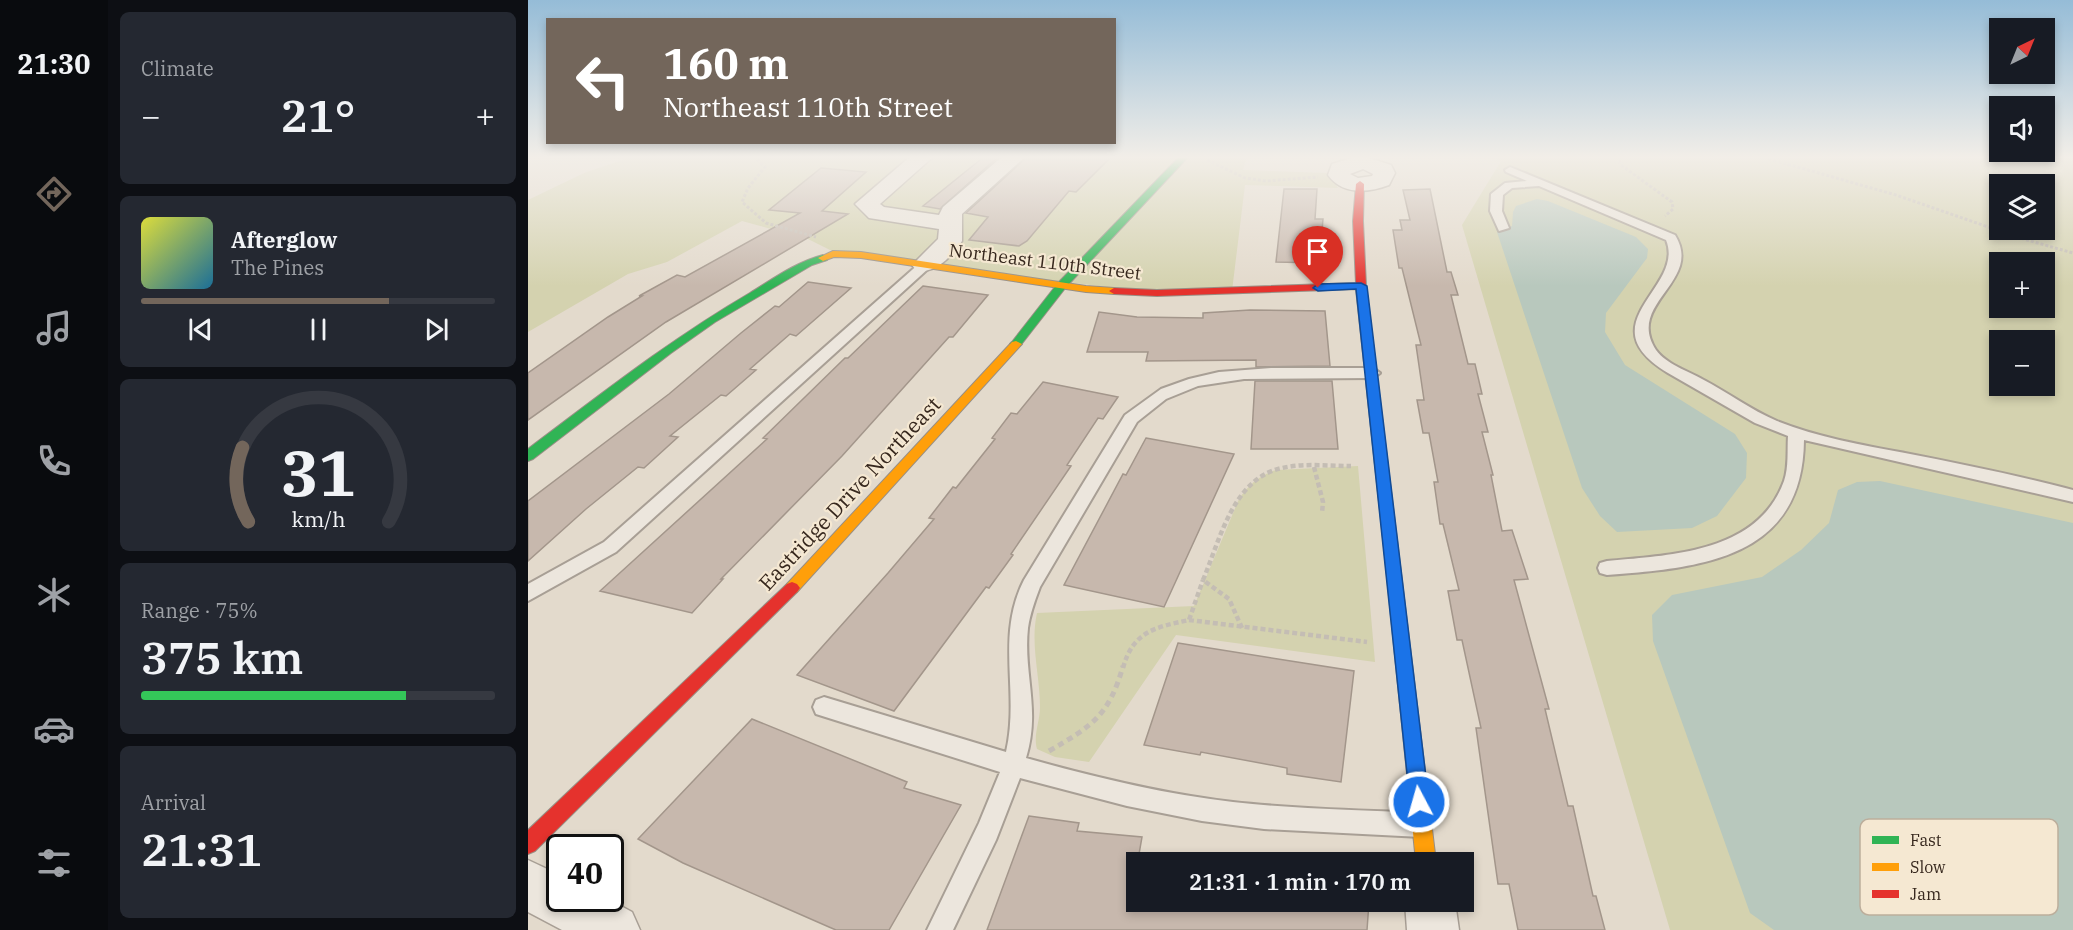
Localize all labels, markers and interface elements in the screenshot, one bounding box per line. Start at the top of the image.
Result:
north arrow [1989,18,2055,84]
map controls [1989,18,2055,396]
text: 160 m [663,36,789,91]
icon: left [564,42,642,120]
text: 21:30 [18,46,90,81]
text: Climate [141,55,214,82]
text: 21° [280,86,356,144]
text: Northeast 110th Street [663,89,953,124]
text: − [141,94,161,137]
text: + [475,94,495,137]
button: sound [1989,96,2055,162]
icon: directions [33,173,75,215]
button: layers [1989,174,2055,240]
text: Afterglow [231,225,338,254]
pin [1292,226,1343,288]
icon: arrive [1301,235,1334,268]
street label: Northeast 110th Street [948,238,1142,285]
button: + [1989,252,2055,318]
text: The Pines [231,254,324,281]
icon: music [33,307,75,349]
icon: previous [184,313,217,346]
icon: pause [302,313,335,346]
icon: next [420,313,453,346]
button: − [1989,330,2055,396]
street label: Eastridge Drive Northeast [752,391,946,596]
text: 31 [281,432,355,513]
icon: phone [33,440,75,482]
text: km/h [291,505,345,533]
icon: climate [33,574,75,616]
text: Range · 75% [141,597,258,624]
text: 375 km [141,628,303,686]
icon: car [33,708,75,750]
position arrow [1387,770,1451,834]
text: Arrival [141,789,206,816]
legend [1860,819,2058,915]
text: 21:31 [141,820,262,878]
text: Fast [1910,830,1942,850]
speed limit sign: 40 [546,834,624,912]
icon: filters [33,842,75,884]
text: Slow [1910,857,1946,877]
text: 21:31 · 1 min · 170 m [1189,867,1411,896]
text: Jam [1910,884,1941,904]

